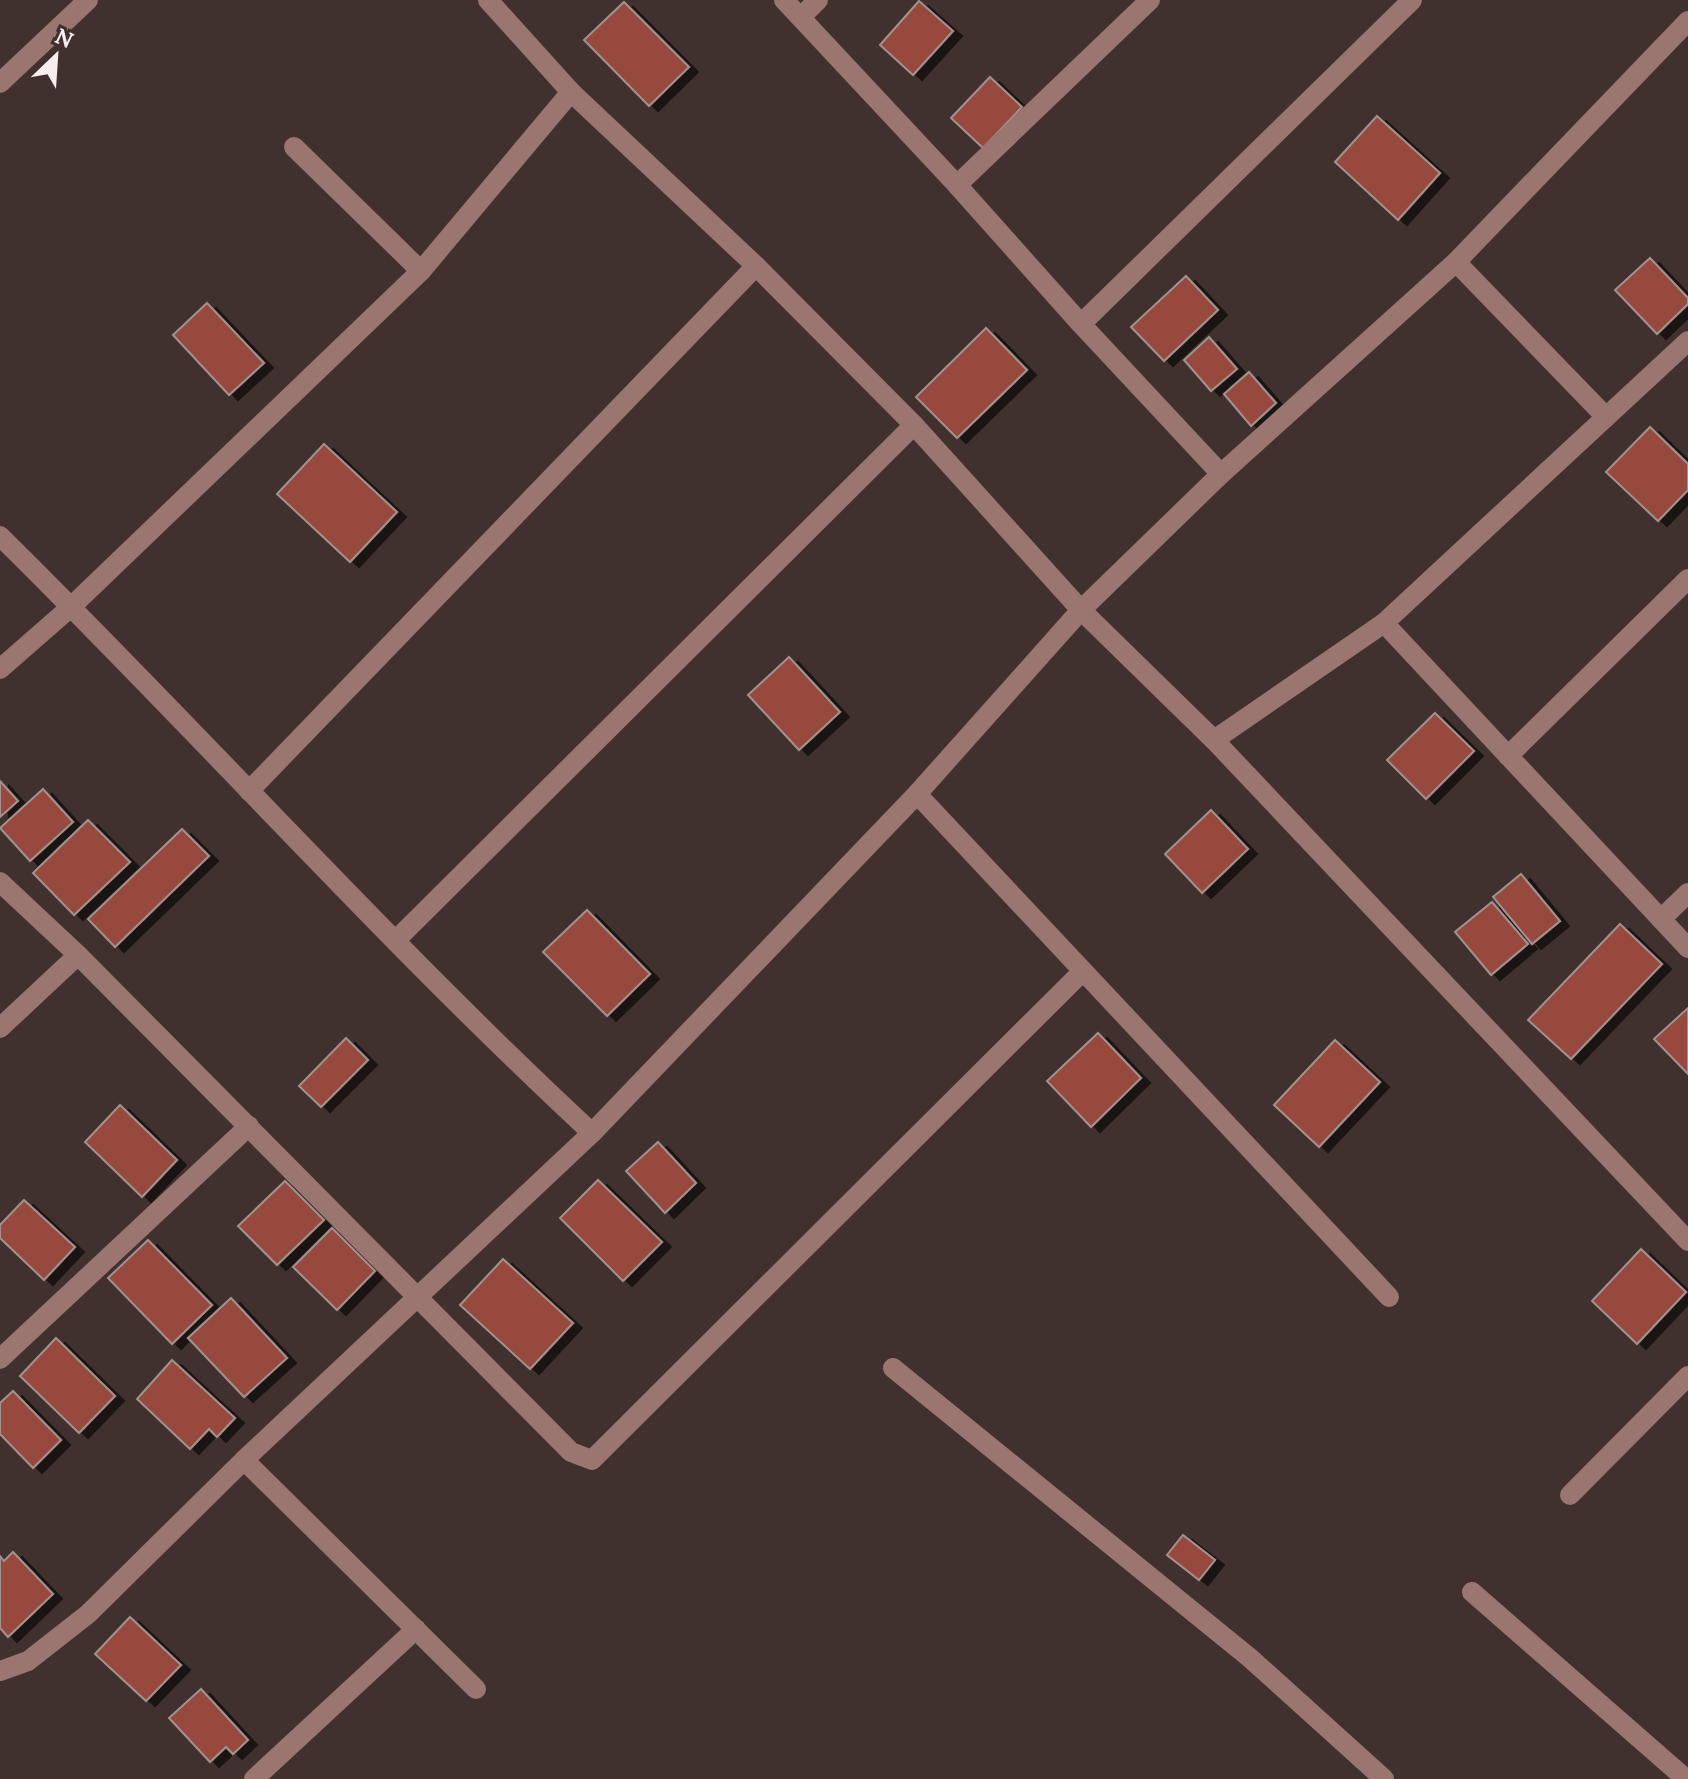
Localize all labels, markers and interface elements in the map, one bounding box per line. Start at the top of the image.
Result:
north arrow [16,16,96,96]
text: N [51,22,78,54]

